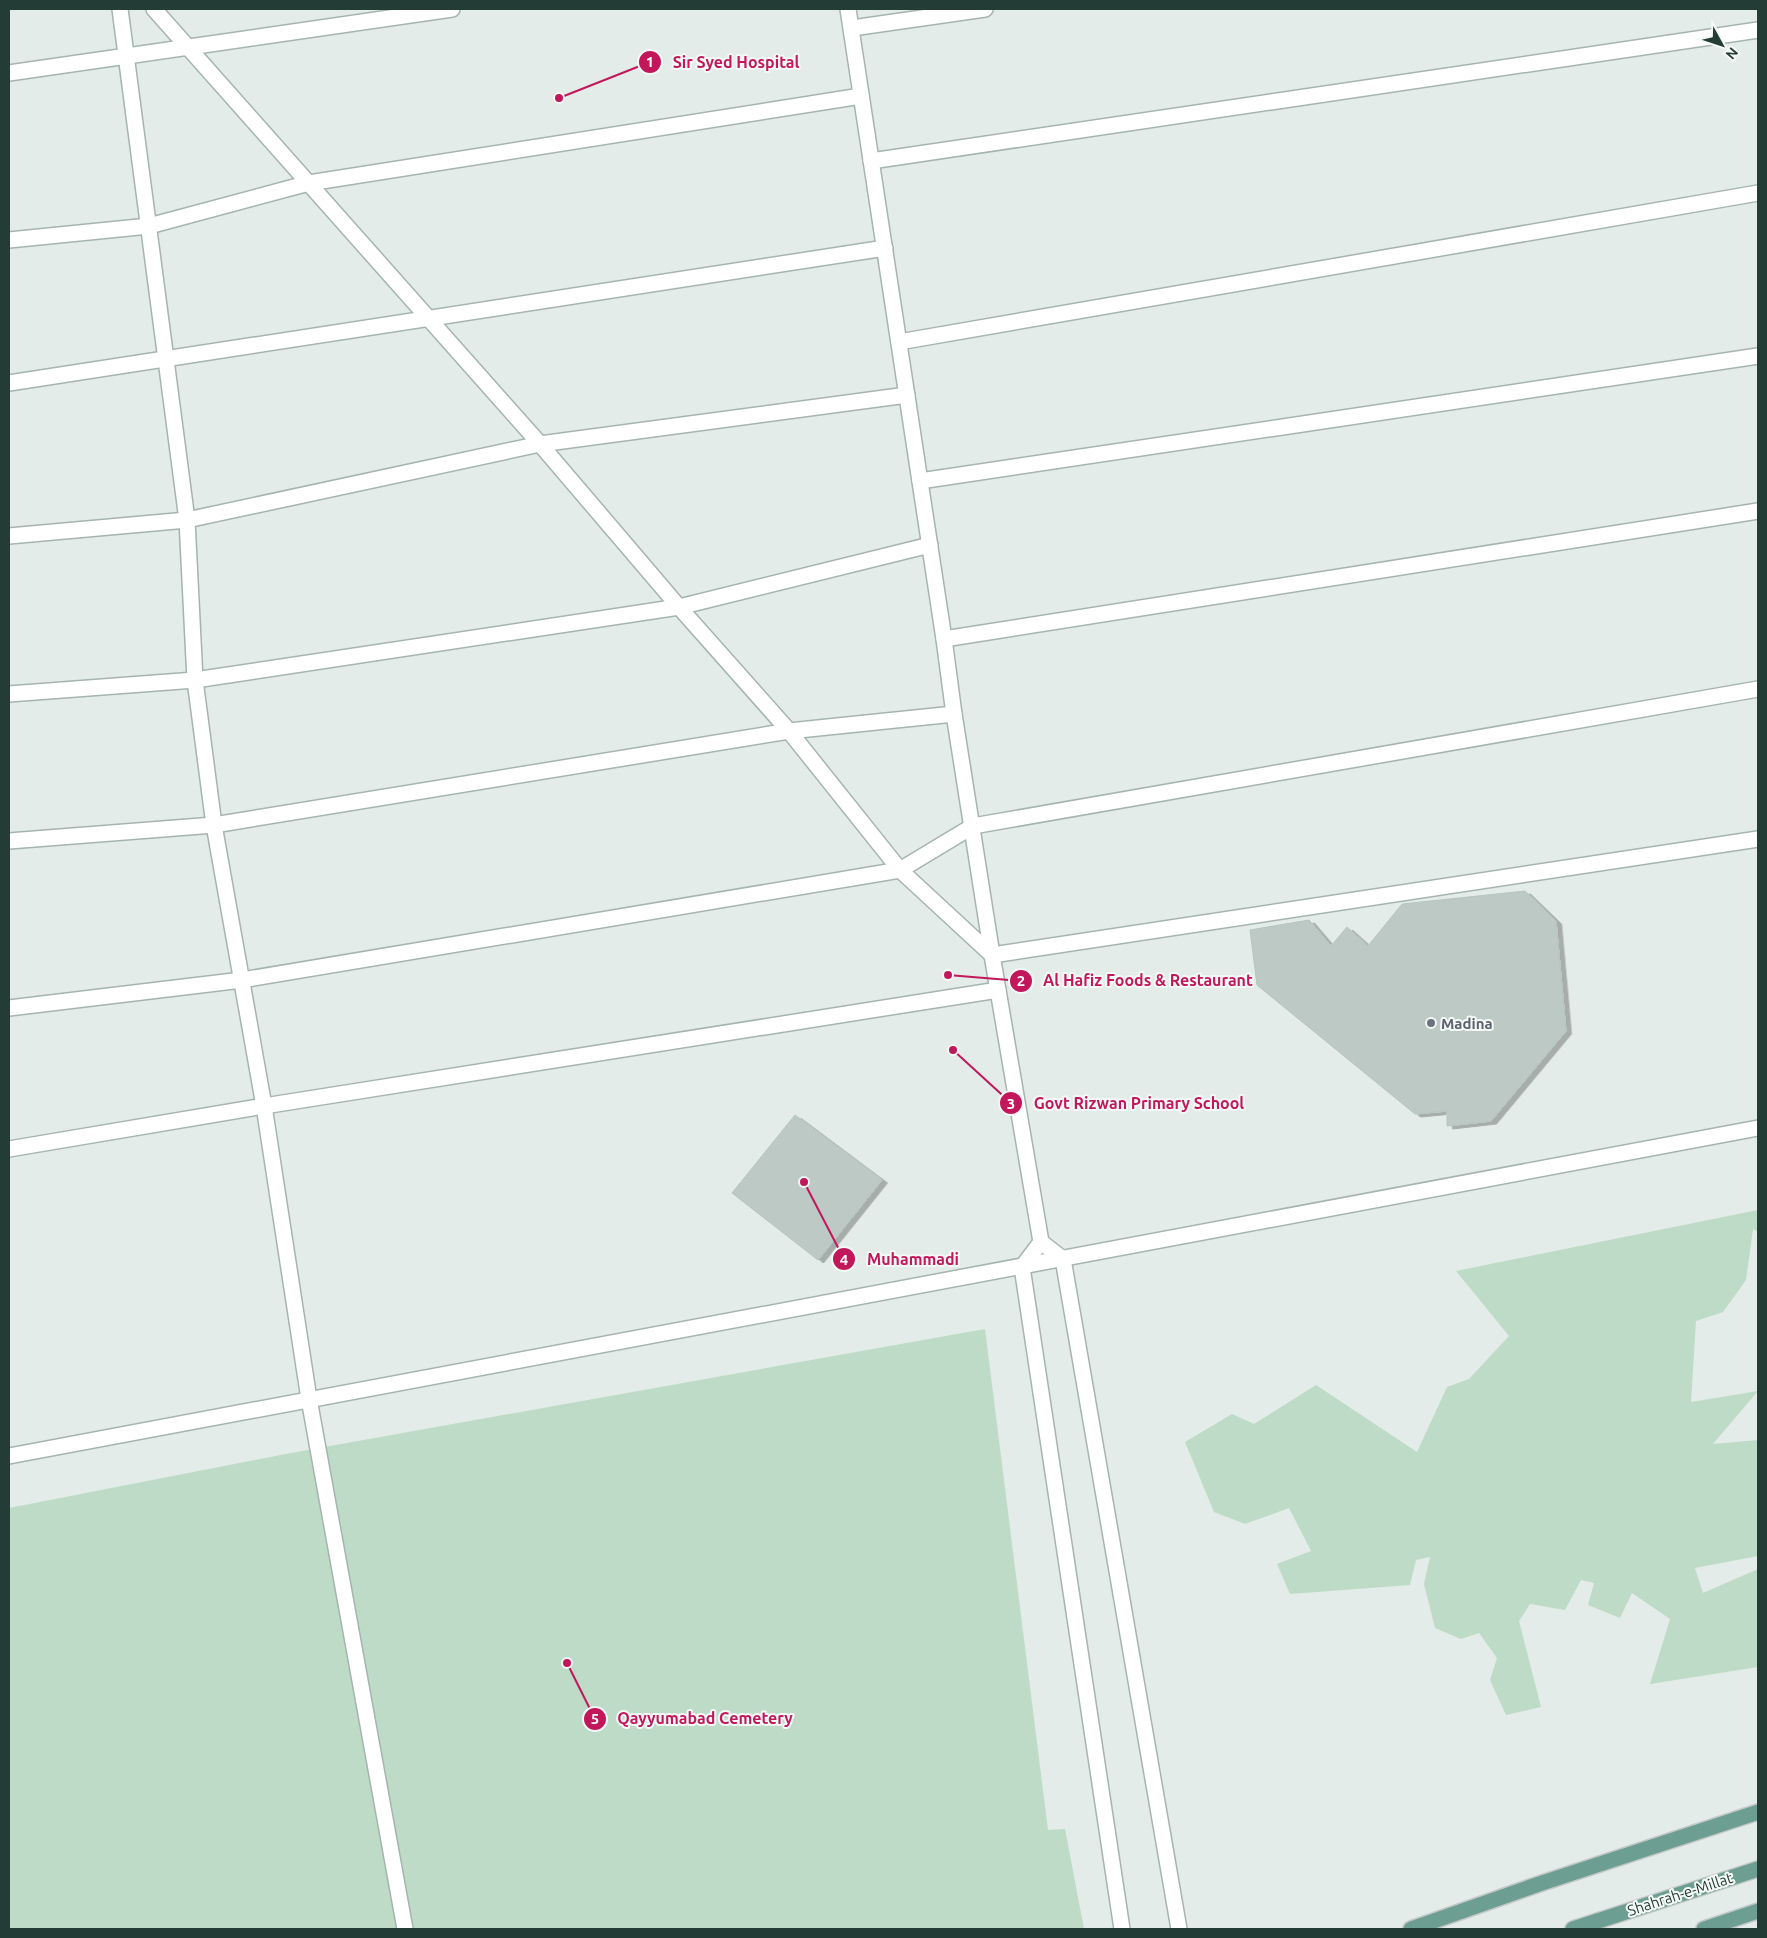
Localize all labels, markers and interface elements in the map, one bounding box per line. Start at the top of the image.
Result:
north arrow [1697,20,1747,70]
text: N [1722,44,1741,63]
callout: Sir Syed Hospital [638,47,809,78]
text: 1 [646,53,654,70]
text: Sir Syed Hospital [673,53,799,71]
callout: Al Hafiz Foods & Restaurant [1008,965,1263,996]
text: Al Hafiz Foods & Restaurant [1043,971,1253,989]
text: 2 [1017,972,1025,989]
place label: Madina [1441,1015,1493,1032]
marker: Madina [1425,1017,1437,1029]
callout: Govt Rizwan Primary School [999,1088,1254,1119]
text: Govt Rizwan Primary School [1034,1094,1244,1112]
text: 3 [1007,1095,1015,1112]
callout: Muhammadi [832,1244,969,1275]
text: Muhammadi [867,1250,959,1268]
text: 4 [840,1251,848,1268]
callout: Qayyumabad Cemetery [582,1703,803,1734]
text: Qayyumabad Cemetery [617,1709,793,1727]
text: 5 [591,1710,599,1727]
street label: Shahrah-e-Millat [1625,1869,1735,1919]

